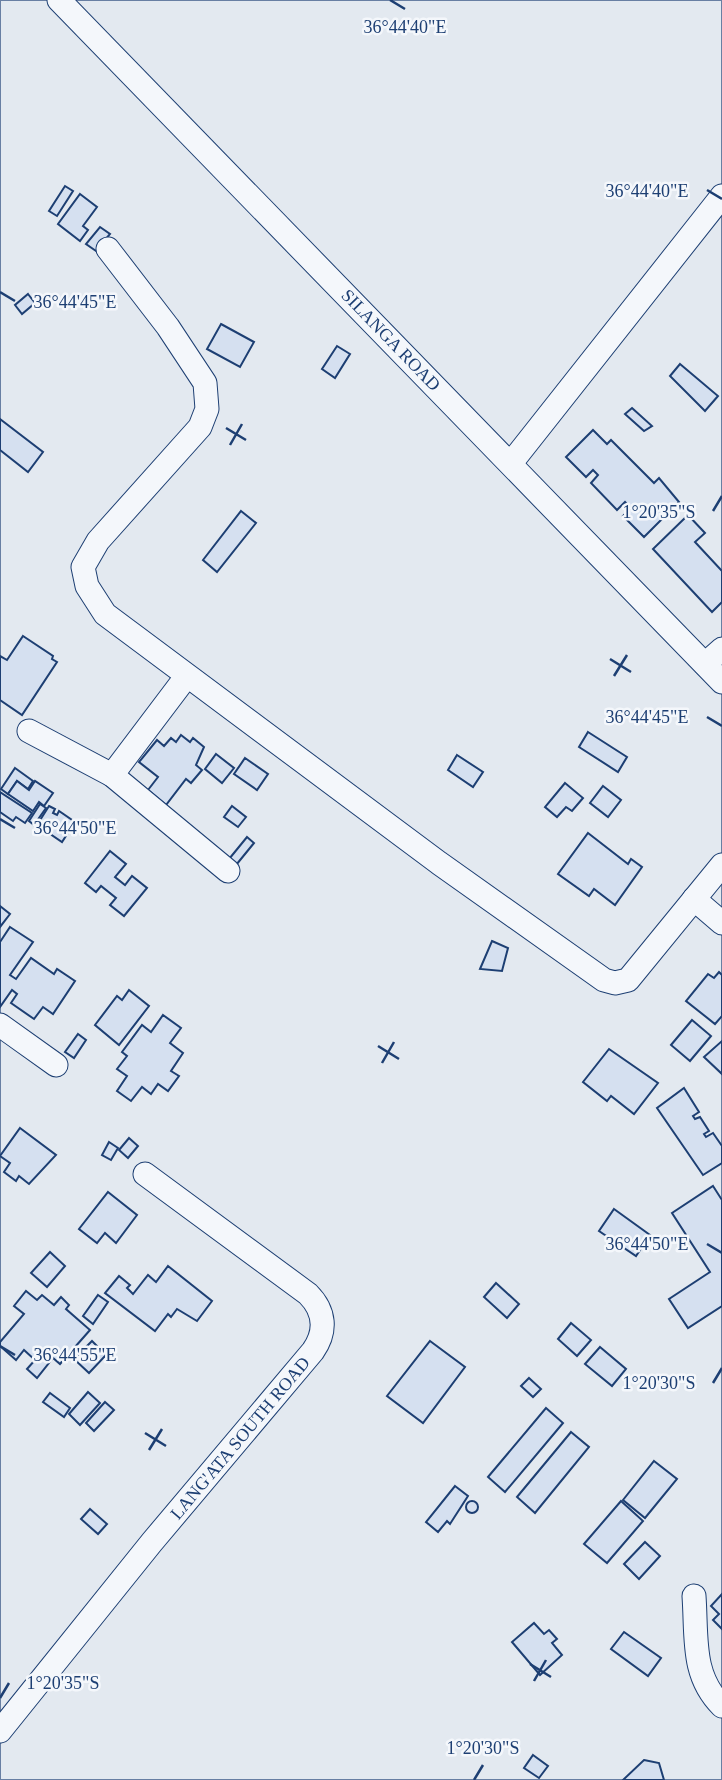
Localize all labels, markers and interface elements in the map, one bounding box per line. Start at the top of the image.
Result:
text: 36°44'40"E [364,17,446,37]
text: 36°44'40"E [606,181,688,201]
street label: SILANGA ROAD [337,285,445,395]
text: 36°44'45"E [34,292,116,312]
text: 1°20'35"S [623,502,695,522]
text: 36°44'45"E [606,707,688,727]
text: 36°44'50"E [34,818,116,838]
text: 36°44'50"E [606,1234,688,1254]
text: 36°44'55"E [34,1345,116,1365]
street label: LANG'ATA SOUTH ROAD [166,1353,314,1523]
text: 1°20'30"S [623,1373,695,1393]
text: 1°20'35"S [27,1673,99,1693]
text: 1°20'30"S [447,1738,519,1758]

